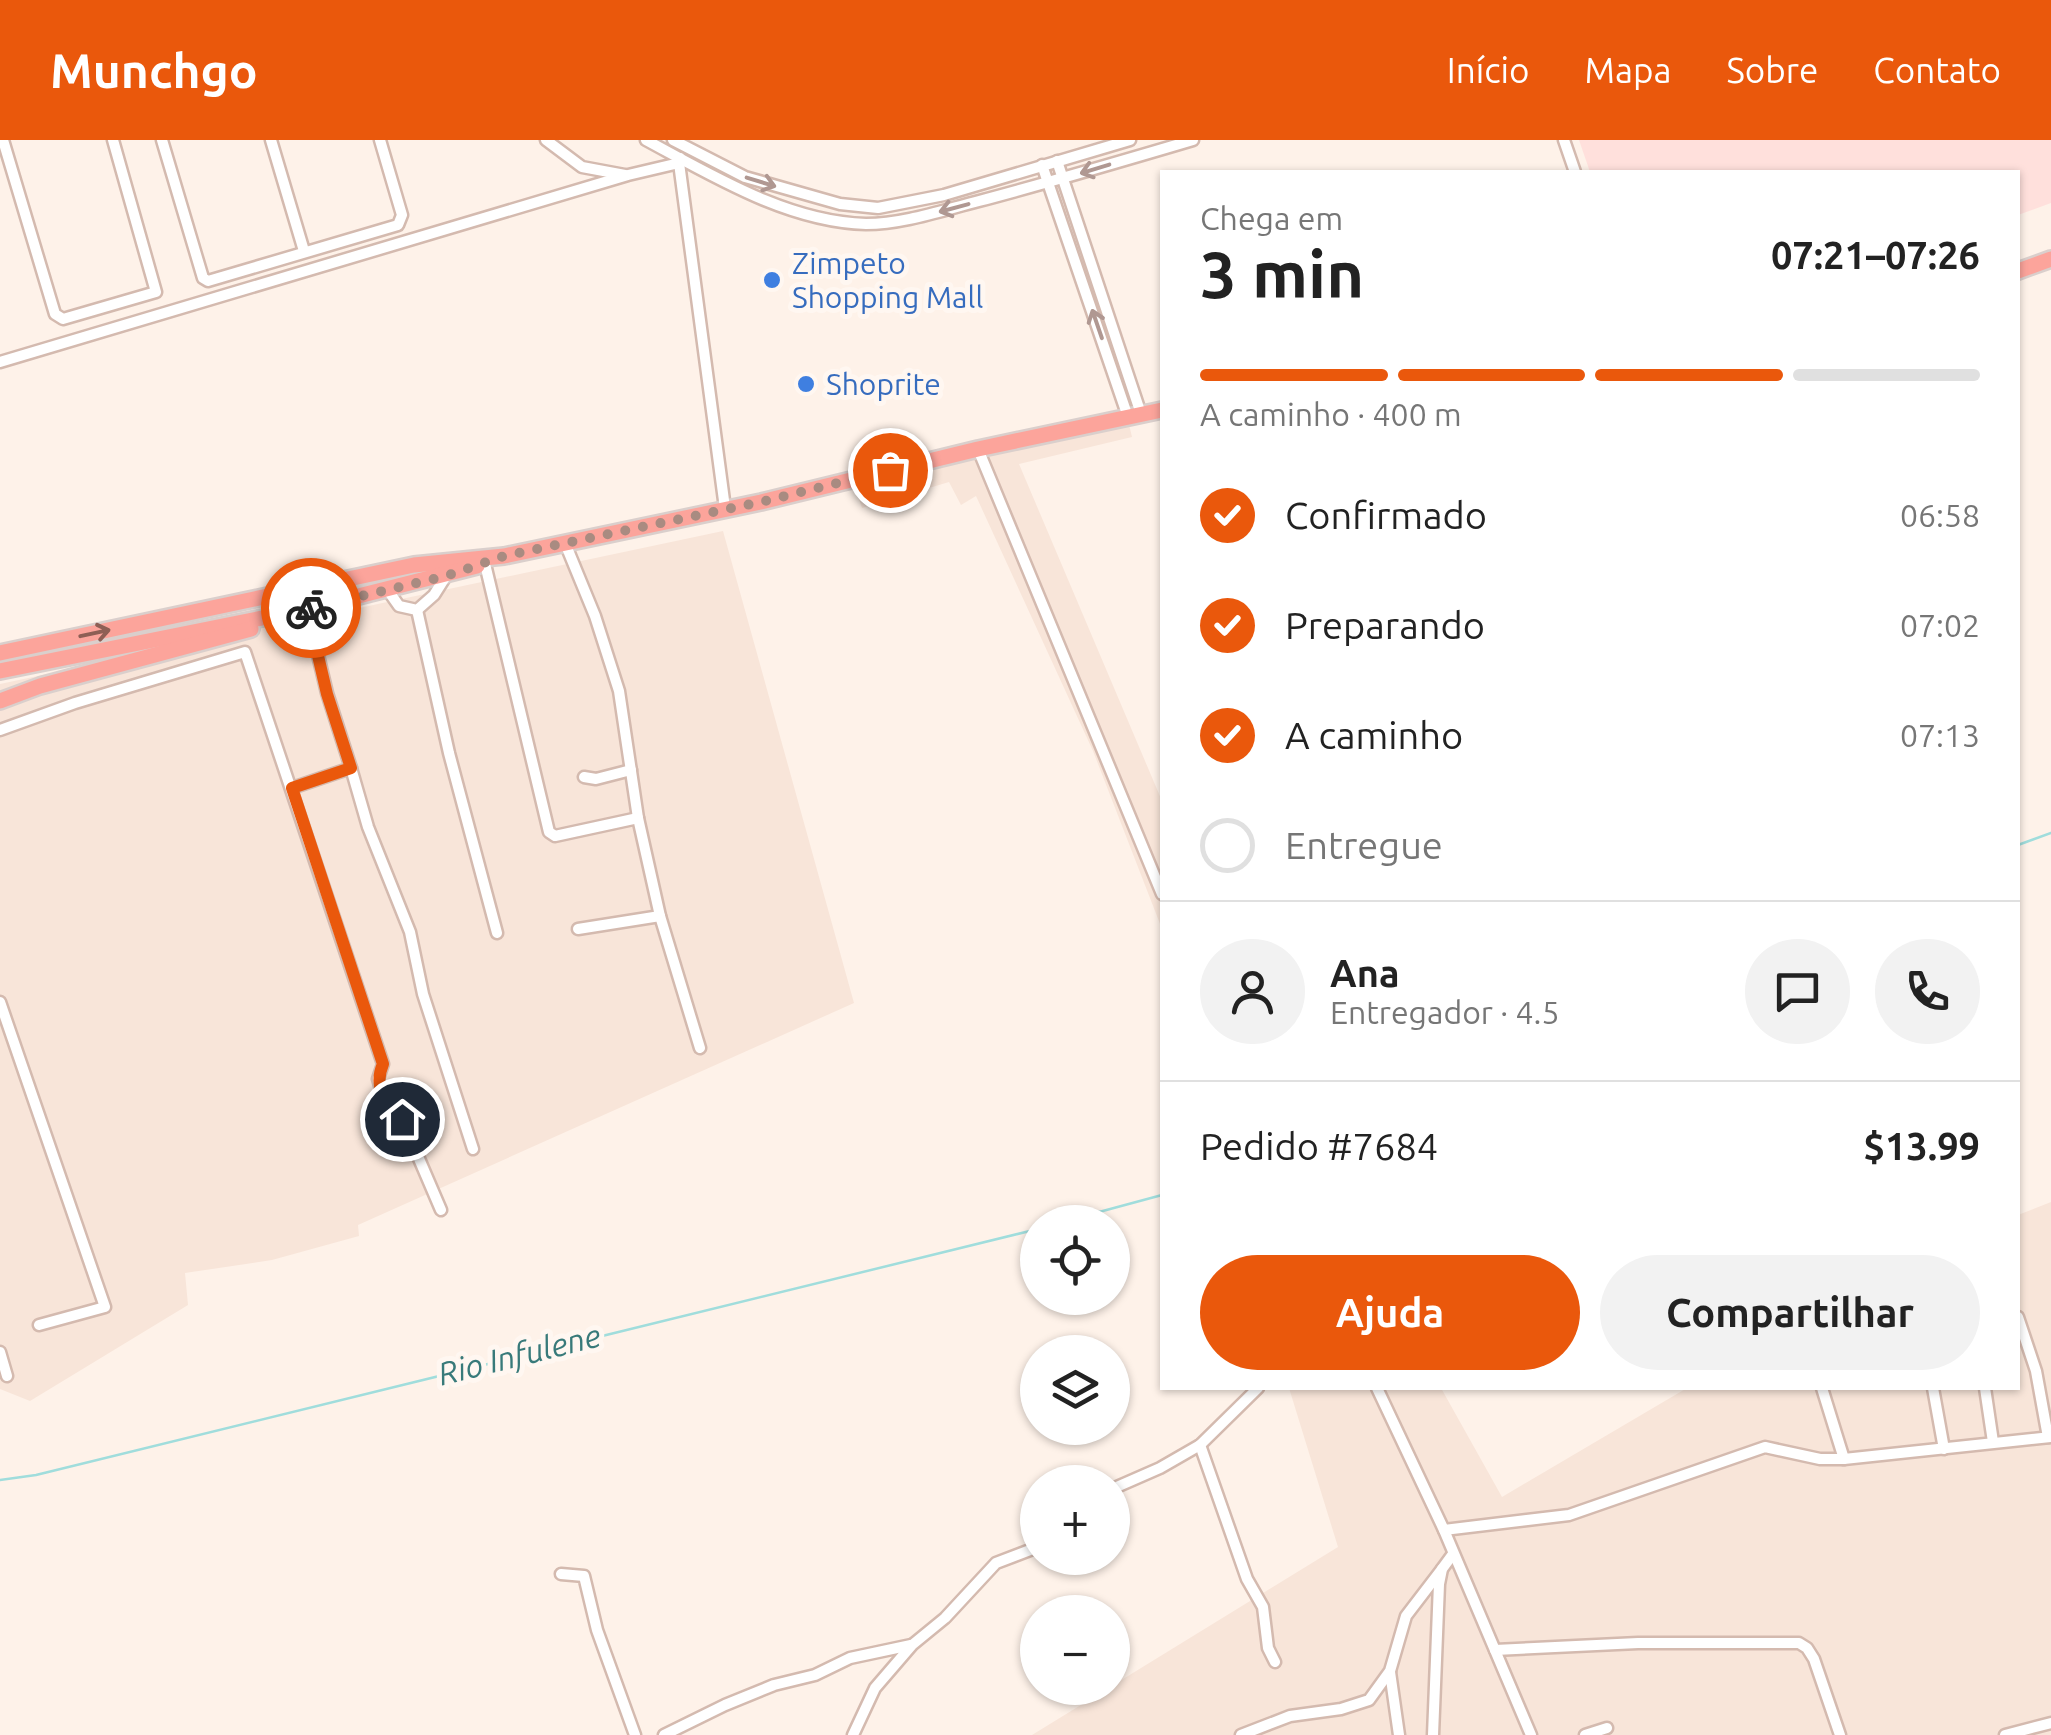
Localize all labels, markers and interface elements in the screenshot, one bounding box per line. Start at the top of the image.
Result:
text: Munchgo [50,43,258,97]
text: Início [1447,50,1530,90]
text: Mapa [1585,50,1671,90]
text: Sobre [1726,50,1818,90]
text: Contato [1873,50,2001,90]
one-way arrow [1080,161,1112,179]
one-way arrow [744,174,776,192]
one-way arrow [939,199,970,218]
text: Chega em [1200,200,1343,236]
text: 07:21–07:26 [1771,234,1980,276]
text: 3 min [1200,237,1364,310]
place label: Zimpeto Shopping Mall [792,246,983,314]
marker: Zimpeto Shopping Mall [761,269,783,291]
one-way arrow [1087,309,1105,341]
place label: Shoprite [826,367,941,401]
marker: Shoprite [795,373,817,395]
text: A caminho · 400 m [1200,396,1462,432]
pin [848,428,933,513]
icon: bag [863,443,918,498]
icon: check [1200,488,1255,543]
text: Confirmado [1285,494,1487,536]
text: 06:58 [1900,497,1980,533]
courier [261,558,361,658]
icon: bike [284,581,339,636]
icon: check [1200,598,1255,653]
text: Preparando [1285,604,1485,646]
text: 07:02 [1900,607,1980,643]
one-way arrow [78,623,110,641]
icon: check [1200,708,1255,763]
text: A caminho [1285,714,1463,756]
text: 07:13 [1900,717,1980,753]
text: Entregue [1285,824,1443,866]
button: person [1200,939,1305,1044]
button: chat [1745,939,1850,1044]
button: phone [1875,939,1980,1044]
text: Ana [1330,952,1400,994]
text: Entregador · 4.5 [1330,994,1559,1030]
pin [360,1077,445,1162]
icon: home [375,1092,430,1147]
text: Pedido #7684 [1200,1125,1438,1167]
text: $13.99 [1863,1125,1980,1167]
map controls [1020,1205,1130,1705]
button: locate [1020,1205,1130,1315]
button: Ajuda [1200,1255,1580,1370]
button: Compartilhar [1600,1255,1980,1370]
water label: Rio Infulene [434,1316,604,1392]
button: layers [1020,1335,1130,1445]
button: + [1020,1465,1130,1575]
button: − [1020,1595,1130,1705]

